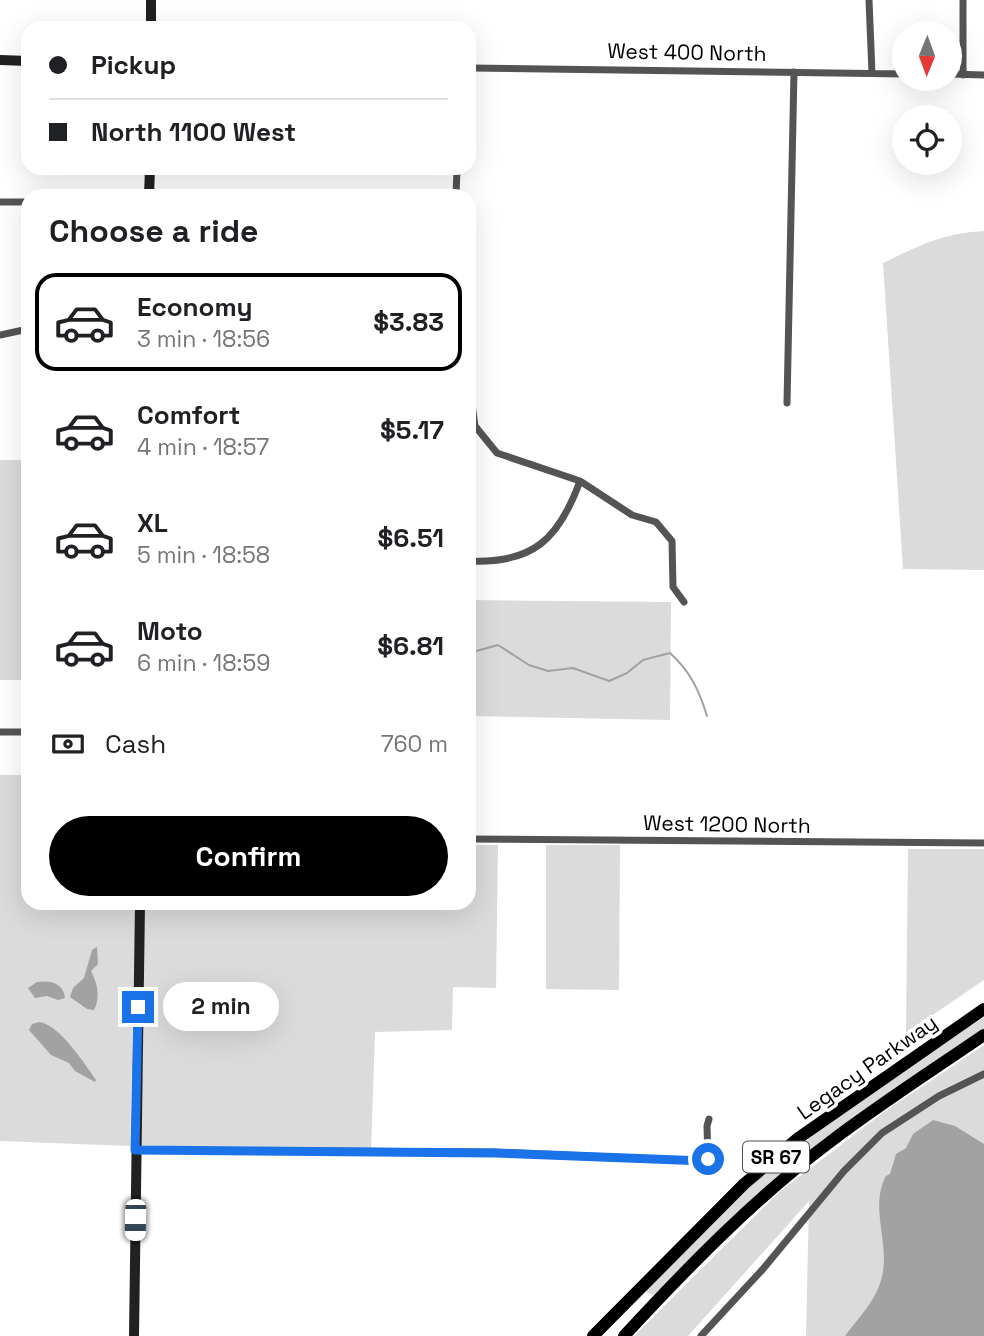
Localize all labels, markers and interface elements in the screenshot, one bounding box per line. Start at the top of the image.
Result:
north arrow [892,21,962,91]
map controls [892,21,962,175]
street label: West 400 North [607,37,767,67]
text: Pickup [91,48,176,82]
button: locate [892,105,962,175]
text: North 1100 West [91,115,296,149]
text: Choose a ride [49,211,259,251]
text: Economy [137,290,253,324]
icon: car [53,291,116,354]
text: $3.83 [373,305,444,339]
text: 3 min · 18:56 [137,324,270,354]
text: Comfort [137,398,240,432]
icon: car [53,399,116,462]
text: $5.17 [380,413,444,447]
text: 4 min · 18:57 [137,432,269,462]
text: XL [137,506,168,540]
icon: car [53,507,116,570]
text: $6.51 [378,521,444,555]
text: 5 min · 18:58 [137,540,270,570]
text: Moto [137,614,203,648]
icon: car [53,615,116,678]
text: $6.81 [377,629,444,663]
text: 6 min · 18:59 [137,648,270,678]
icon: cash [49,725,87,763]
text: Cash [105,727,166,761]
text: 760 m [381,729,448,759]
street label: West 1200 North [643,809,811,839]
button: Confirm [49,816,448,896]
callout: 2 min [162,982,278,1032]
route end [122,991,154,1023]
text: 2 min [191,991,251,1021]
street label: Legacy Parkway [792,1009,942,1125]
road number: SR 67 [743,1142,809,1172]
route start [692,1143,724,1175]
car [125,1199,146,1241]

